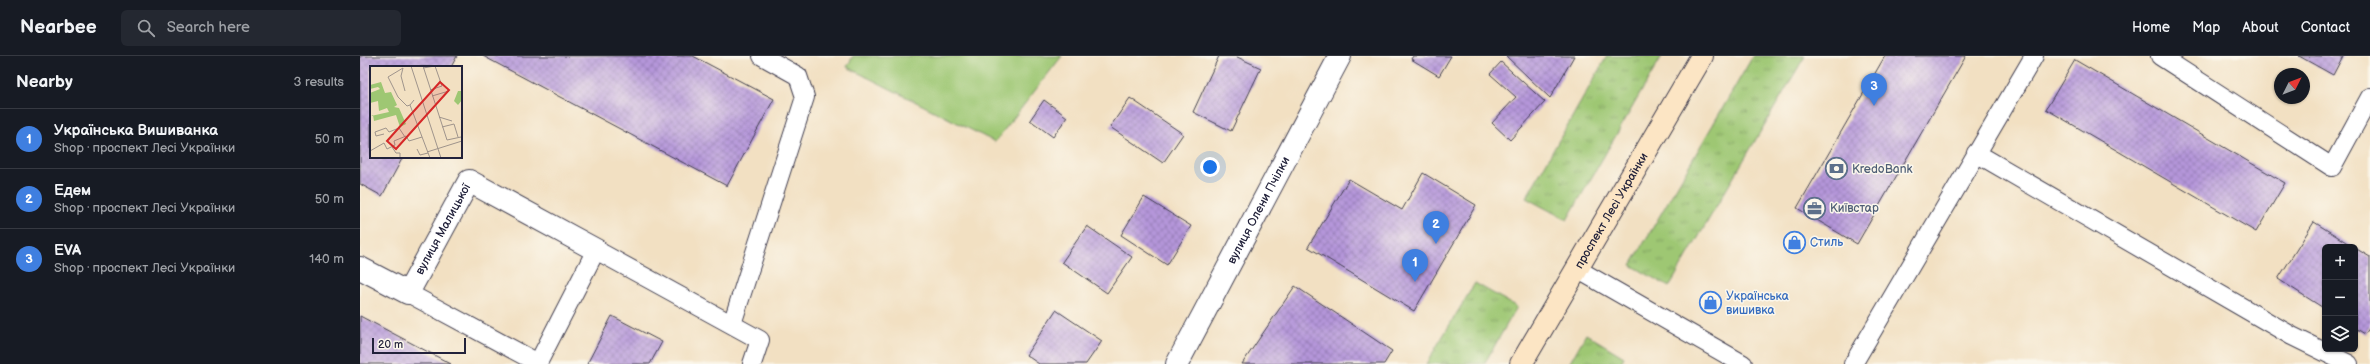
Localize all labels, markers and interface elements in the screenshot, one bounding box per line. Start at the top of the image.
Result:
search box [121,10,401,46]
text: Nearbee [20,16,97,39]
icon: search [135,17,157,39]
text: Search here [167,18,250,37]
text: Home [2132,19,2170,36]
text: Map [2192,19,2220,36]
text: About [2242,19,2279,36]
text: Contact [2301,19,2350,36]
inset map [370,66,462,158]
north arrow [2274,68,2310,104]
text: Nearby [16,72,73,92]
pin: 3 [1861,73,1887,106]
text: 3 results [293,74,344,90]
text: Українська Вишиванка [54,121,218,140]
text: 1 [26,131,32,147]
text: 50 m [315,131,344,147]
text: Shop · проспект Лесі Українки [54,140,235,156]
street label: проспект Лесі Українки [1571,150,1651,271]
street label: вулиця Олени Пчілки [1224,154,1293,266]
bank icon: KredoBank [1824,156,1850,182]
your location [1200,157,1220,177]
place label: KredoBank [1852,162,1912,177]
street label: вулиця Малицької [412,180,474,277]
text: Едем [54,181,91,200]
text: 2 [25,191,33,207]
text: 50 m [315,191,344,207]
office icon: Київстар [1802,195,1828,221]
text: Shop · проспект Лесі Українки [54,200,235,216]
place label: Київстар [1830,201,1879,216]
pin: 2 [1423,211,1449,244]
shop icon: Стиль [1782,229,1808,255]
place label: Стиль [1810,235,1843,250]
text: ЕVA [54,241,81,260]
map controls [2322,244,2358,352]
button: + [2322,244,2358,280]
pin: 1 [1402,249,1428,282]
text: 3 [25,251,33,267]
text: 140 m [309,251,344,267]
text: Shop · проспект Лесі Українки [54,260,235,276]
button: − [2322,280,2358,316]
place label: Українська вишивка [1726,289,1789,318]
shop icon: Українська вишивка [1697,290,1723,316]
button: layers [2322,316,2358,352]
scale bar [372,336,466,355]
text: 20 m [378,338,403,351]

